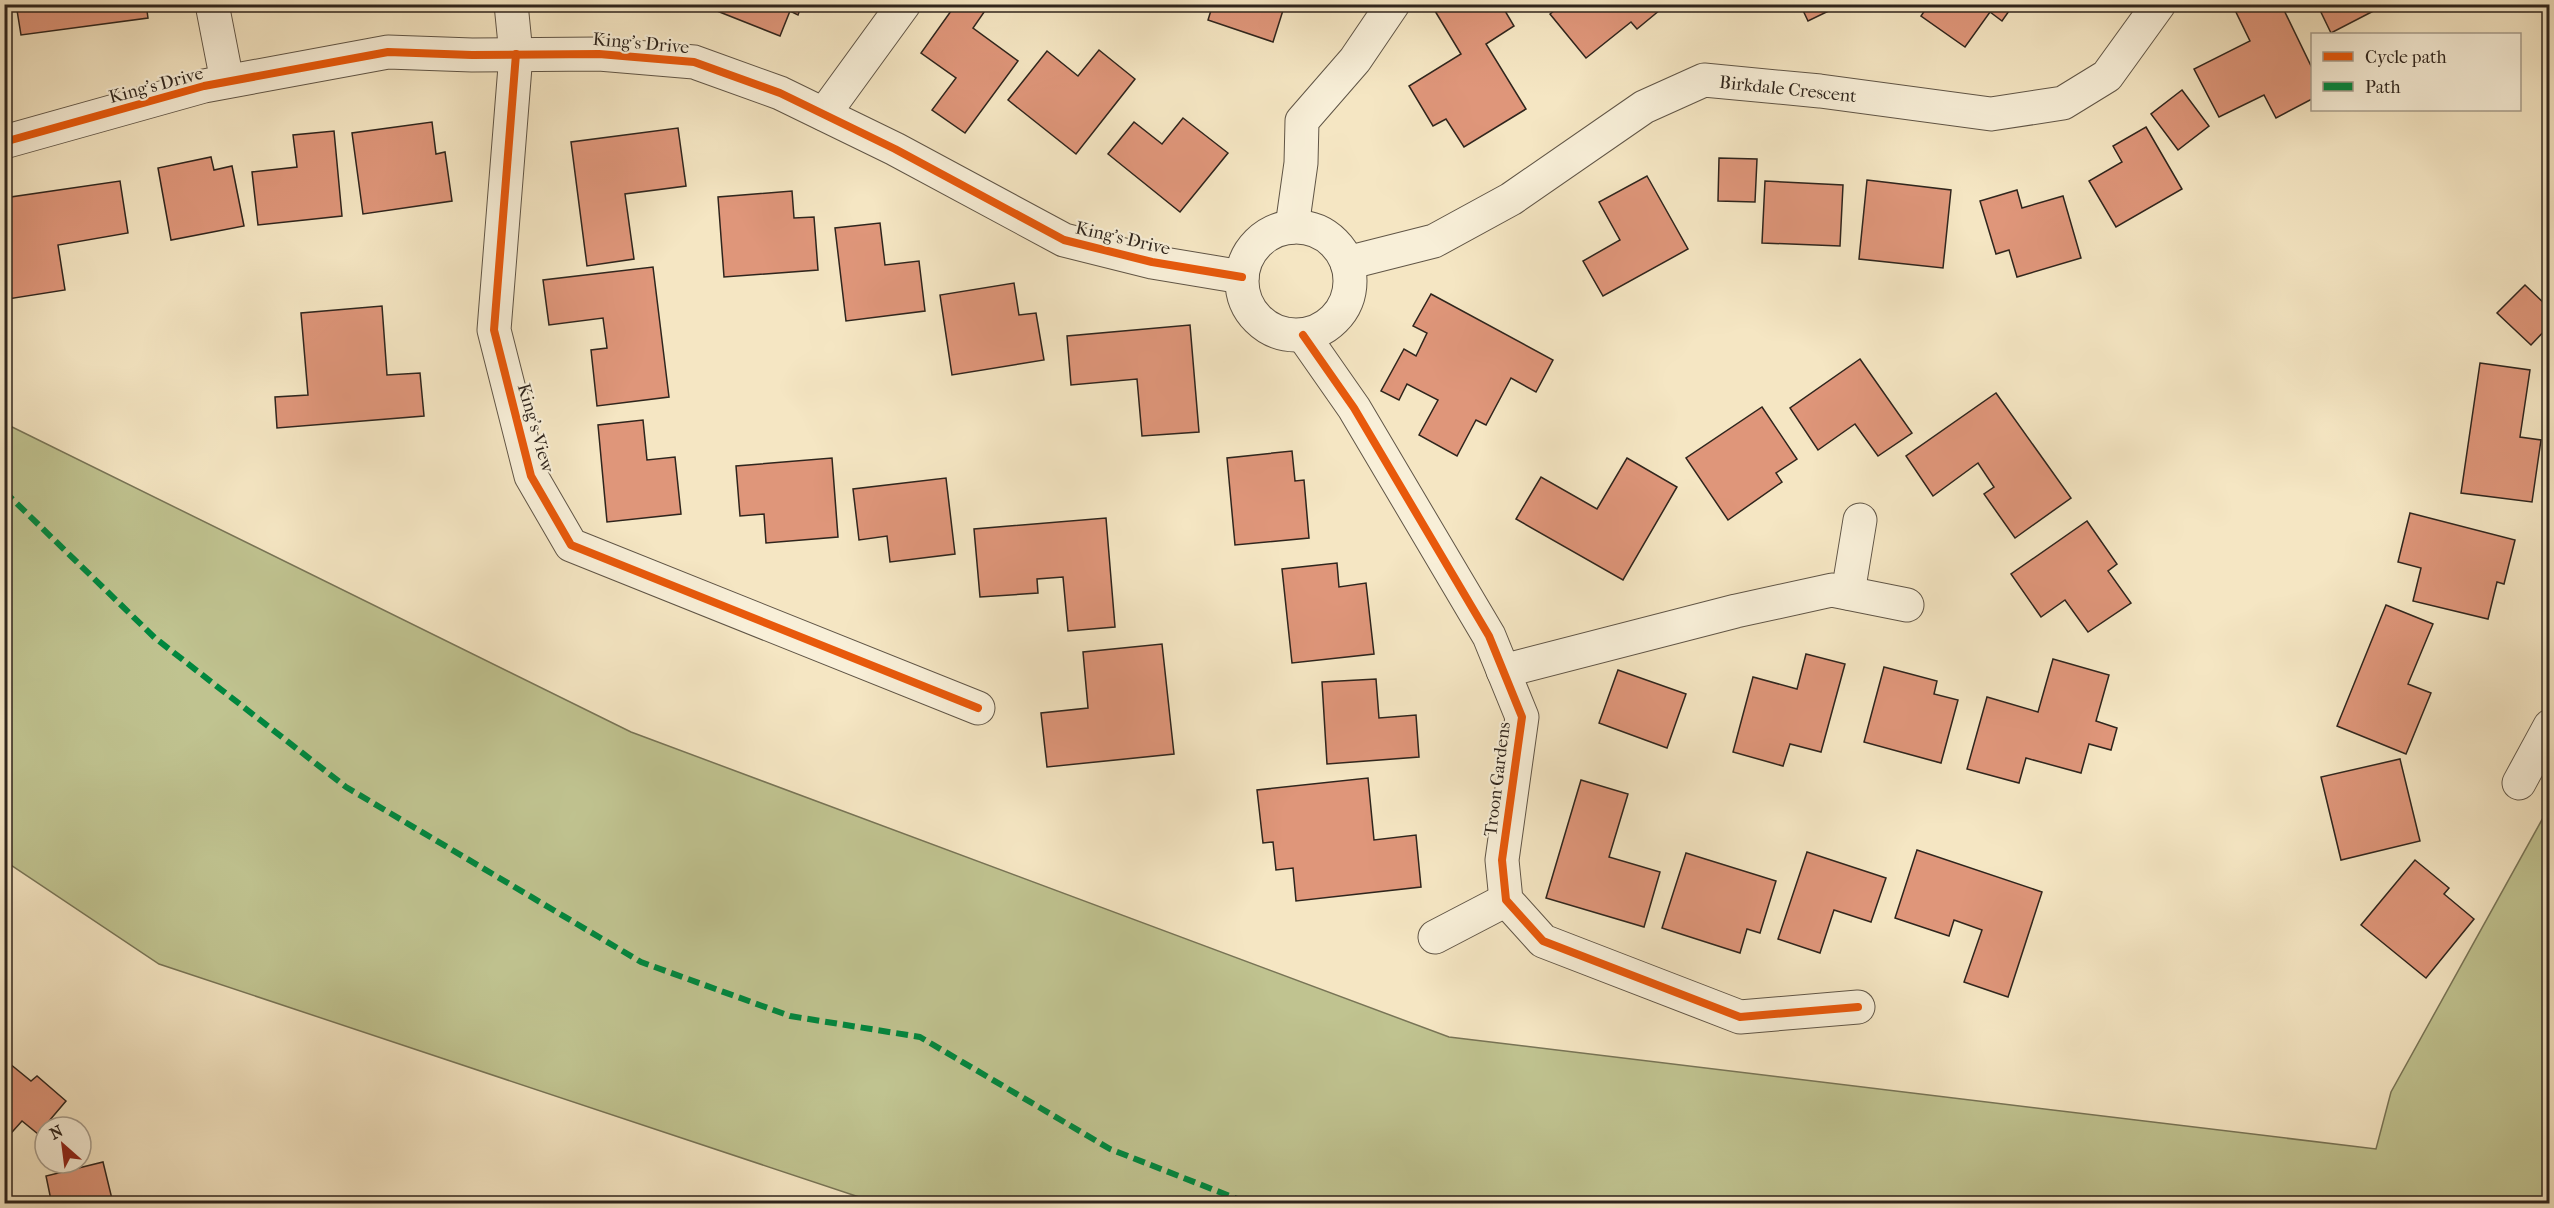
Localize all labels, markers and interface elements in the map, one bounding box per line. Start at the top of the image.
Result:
street label: King's Drive [592,29,690,58]
legend [2311,33,2521,111]
text: Cycle path [2365,47,2446,68]
street label: King's Drive [107,63,206,108]
street label: Birkdale Crescent [1718,72,1858,107]
text: Path [2365,77,2401,98]
street label: King's Drive [1073,217,1172,260]
street label: King's View [513,381,558,476]
street label: Troon Gardens [1480,720,1515,838]
north arrow [33,1115,93,1175]
text: N [46,1121,67,1143]

